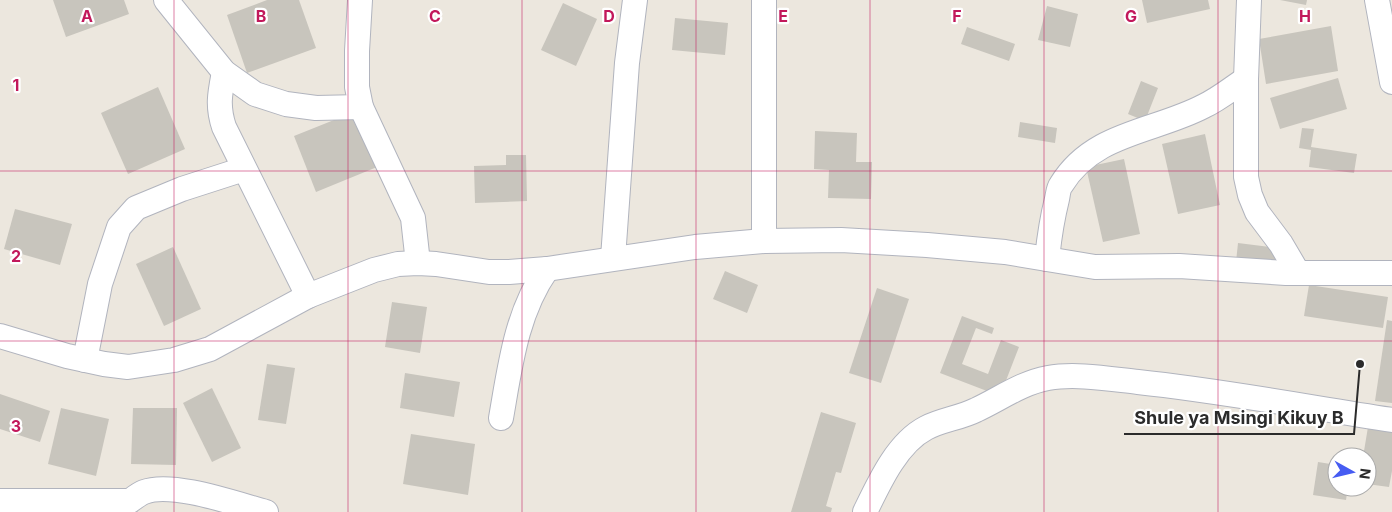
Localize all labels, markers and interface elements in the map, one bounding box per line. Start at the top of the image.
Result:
text: A [81,6,93,26]
text: B [256,6,266,26]
text: C [429,6,441,26]
text: D [603,6,615,26]
text: E [778,6,788,26]
text: F [952,6,962,26]
text: G [1125,6,1137,26]
text: H [1299,6,1311,26]
text: 1 [13,75,19,95]
text: 2 [11,246,21,266]
callout: Shule ya Msingi Kikuy B [1124,401,1354,434]
text: Shule ya Msingi Kikuy B [1134,407,1344,428]
text: 3 [11,416,21,436]
north arrow [1327,447,1377,497]
text: N [1356,467,1375,480]

